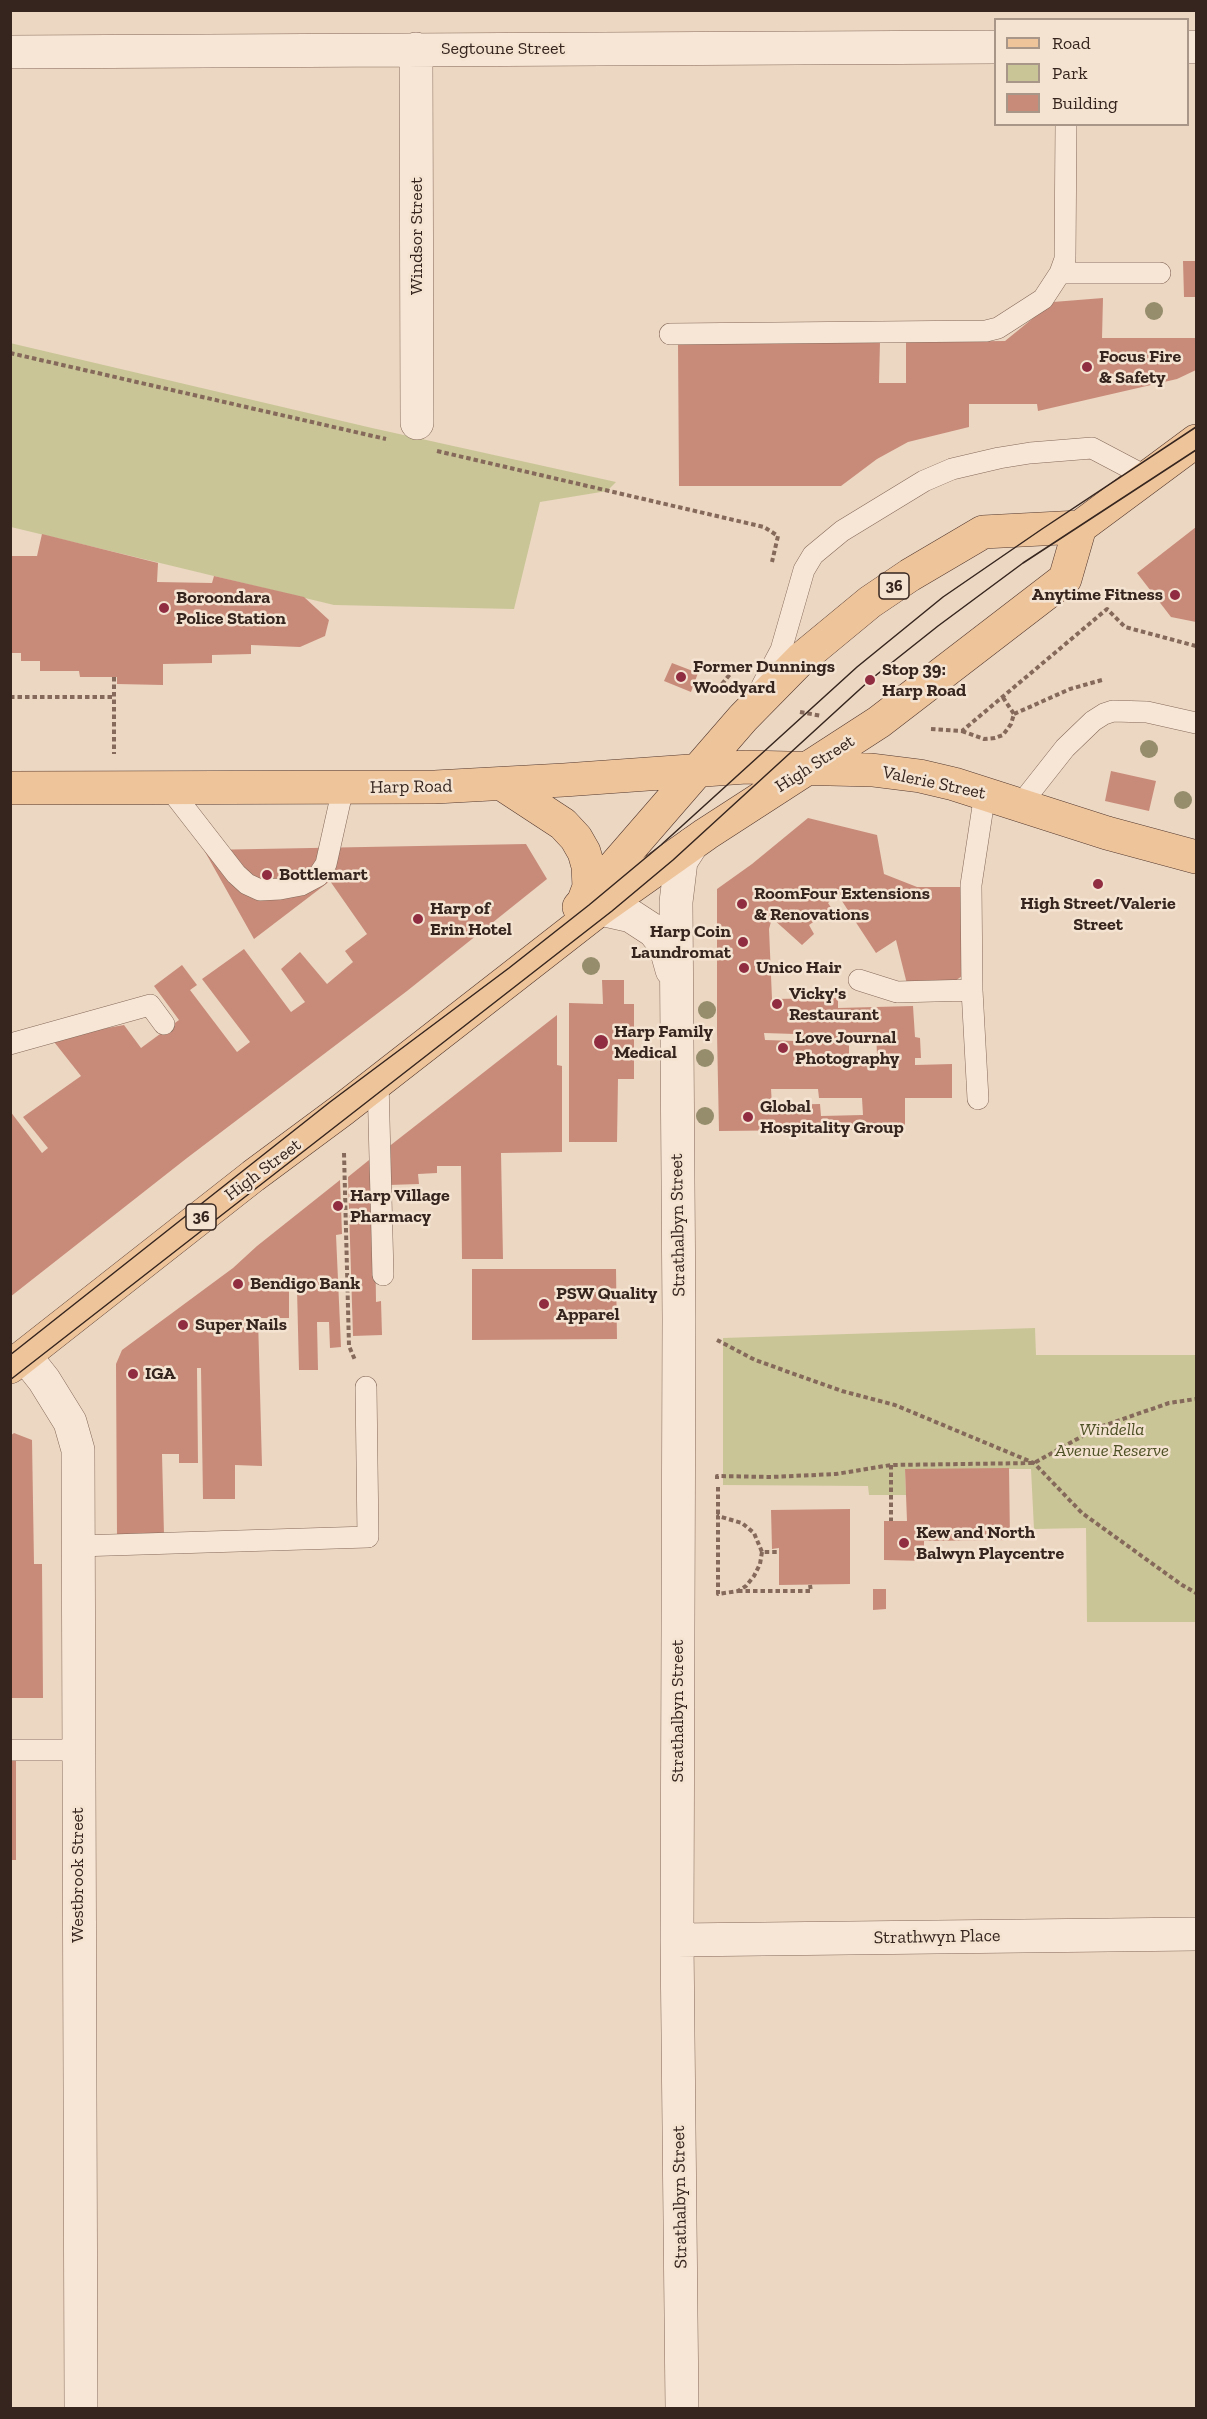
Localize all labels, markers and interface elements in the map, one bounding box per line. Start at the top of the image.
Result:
legend [994,18,1189,126]
text: Road [1052,32,1091,54]
street label: Segtoune Street [441,38,565,60]
text: Park [1052,62,1088,84]
text: Building [1052,92,1118,114]
street label: Windsor Street [406,177,428,295]
place label: Focus Fire & Safety [1099,346,1181,388]
marker: Focus Fire & Safety [1080,360,1094,374]
road number: 36 [879,573,909,599]
place label: Anytime Fitness [1032,584,1163,606]
place label: Boroondara Police Station [176,587,286,630]
marker: Anytime Fitness [1168,588,1182,602]
marker: Boroondara Police Station [157,601,171,615]
place label: Former Dunnings Woodyard [693,656,835,698]
place label: Stop 39: Harp Road [882,659,966,702]
marker: Former Dunnings Woodyard [674,670,688,684]
marker: Stop 39: Harp Road [863,673,877,687]
street label: High Street [771,730,859,798]
street label: Valerie Street [880,762,988,804]
street label: Harp Road [370,775,452,799]
place label: Bottlemart [279,864,368,886]
marker: Bottlemart [260,868,274,882]
marker: High Street/Valerie Street [1091,877,1105,891]
place label: RoomFour Extensions & Renovations [754,883,930,926]
place label: High Street/Valerie Street [1020,893,1176,936]
marker: RoomFour Extensions & Renovations [735,897,749,911]
place label: Harp of Erin Hotel [430,898,512,940]
marker: Harp of Erin Hotel [411,912,425,926]
place label: Harp Coin Laundromat [631,921,731,964]
marker: Harp Coin Laundromat [736,935,750,949]
place label: Unico Hair [756,957,842,979]
marker: Unico Hair [737,961,751,975]
place label: Vicky's Restaurant [789,983,879,1026]
marker: Vicky's Restaurant [770,997,784,1011]
place label: Harp Family Medical [614,1021,713,1064]
place label: Love Journal Photography [795,1027,899,1070]
marker: Harp Family Medical [592,1033,610,1051]
marker: Love Journal Photography [776,1041,790,1055]
place label: Global Hospitality Group [760,1096,904,1138]
marker: Global Hospitality Group [741,1110,755,1124]
street label: High Street [221,1134,305,1206]
street label: Strathalbyn Street [666,1153,690,1297]
place label: Harp Village Pharmacy [350,1185,450,1228]
marker: Harp Village Pharmacy [331,1199,345,1213]
road number: 36 [186,1204,216,1230]
place label: Bendigo Bank [250,1273,360,1295]
marker: Bendigo Bank [231,1277,245,1291]
place label: PSW Quality Apparel [556,1283,657,1326]
marker: PSW Quality Apparel [537,1297,551,1311]
place label: Super Nails [195,1314,287,1336]
marker: Super Nails [176,1318,190,1332]
place label: IGA [145,1363,176,1385]
marker: IGA [126,1367,140,1381]
park label: Windella Avenue Reserve [1055,1419,1169,1462]
place label: Kew and North Balwyn Playcentre [916,1522,1064,1564]
marker: Kew and North Balwyn Playcentre [897,1536,911,1550]
street label: Strathalbyn Street [667,1639,689,1783]
street label: Westbrook Street [67,1807,89,1943]
street label: Strathwyn Place [873,1925,1001,1949]
street label: Strathalbyn Street [668,2125,692,2269]

